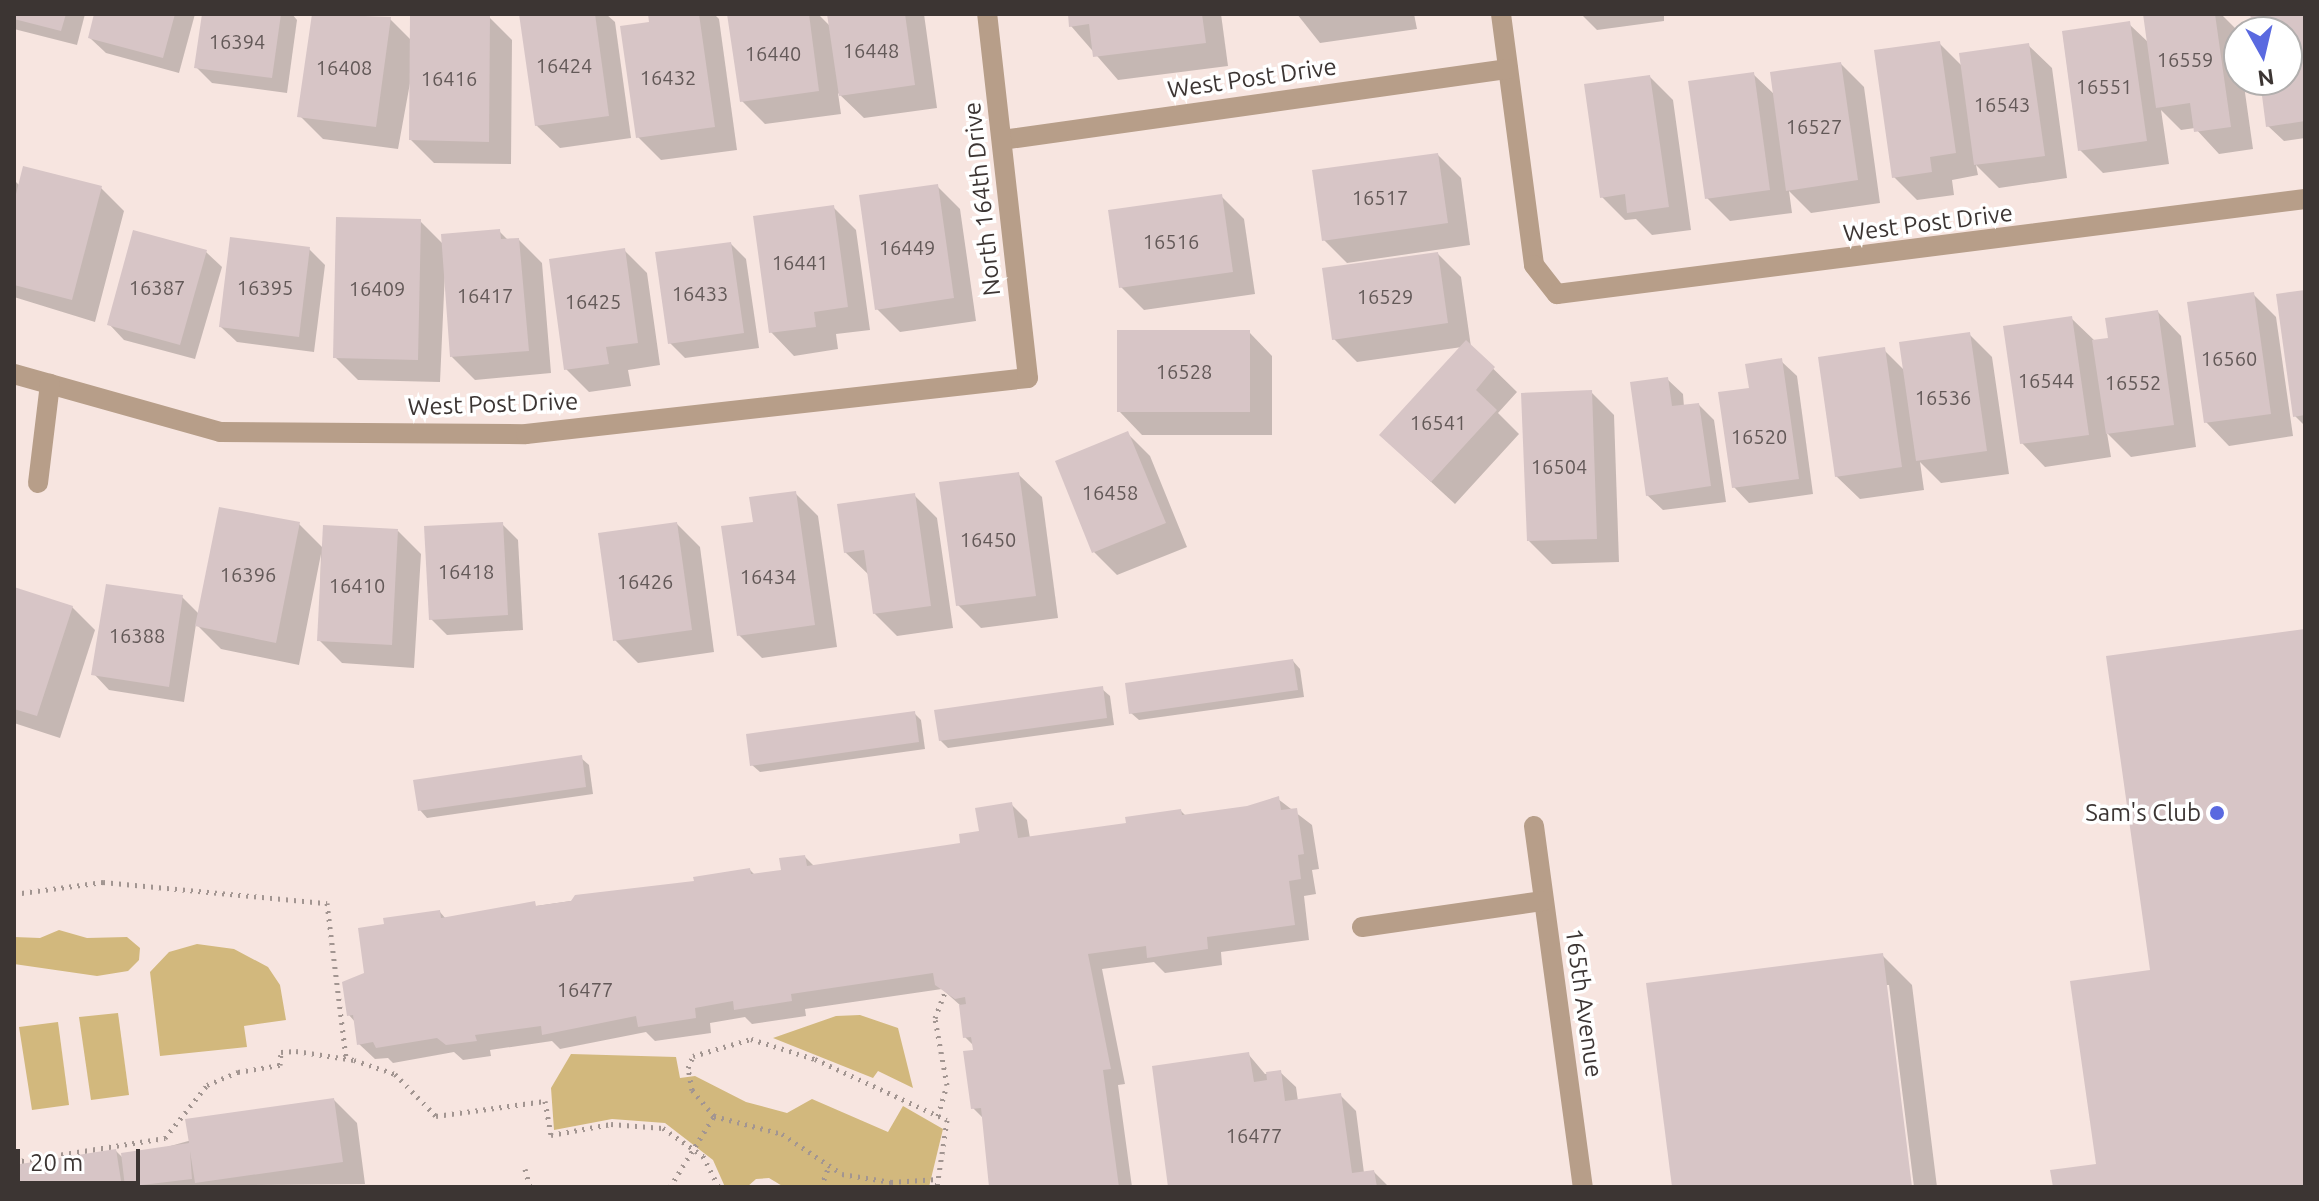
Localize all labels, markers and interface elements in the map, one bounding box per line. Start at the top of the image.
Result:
north arrow [2223,16,2303,96]
house number: 16394 [209,29,265,53]
house number: 16448 [843,38,899,62]
house number: 16440 [745,41,801,65]
house number: 16559 [2157,47,2213,71]
street label: West Post Drive [1166,52,1338,104]
house number: 16424 [536,53,592,77]
house number: 16408 [316,55,372,79]
house number: 16432 [640,65,696,89]
text: N [2256,65,2276,92]
house number: 16416 [421,66,477,90]
house number: 16551 [2076,74,2132,98]
house number: 16543 [1974,92,2030,116]
street label: North 164th Drive [957,101,1007,297]
house number: 16527 [1786,114,1842,138]
house number: 16517 [1352,185,1408,209]
street label: West Post Drive [1842,198,2014,248]
house number: 16516 [1143,229,1199,253]
house number: 16449 [879,235,935,259]
house number: 16441 [772,250,828,274]
house number: 16387 [129,275,185,299]
house number: 16395 [237,275,293,299]
house number: 16409 [349,276,405,300]
house number: 16433 [672,281,728,305]
house number: 16417 [457,283,513,307]
house number: 16529 [1357,284,1413,308]
house number: 16425 [565,289,621,313]
house number: 16560 [2201,346,2257,370]
house number: 16528 [1156,359,1212,383]
house number: 16544 [2018,368,2074,392]
house number: 16552 [2105,370,2161,394]
house number: 16536 [1915,385,1971,409]
street label: West Post Drive [407,387,579,421]
house number: 16541 [1410,410,1466,434]
house number: 16520 [1731,424,1787,448]
house number: 16504 [1531,454,1587,478]
house number: 16458 [1082,480,1138,504]
house number: 16450 [960,527,1016,551]
house number: 16418 [438,559,494,583]
house number: 16396 [220,562,276,586]
house number: 16434 [740,564,796,588]
house number: 16426 [617,569,673,593]
house number: 16410 [329,573,385,597]
house number: 16388 [109,623,165,647]
place label: Sam's Club [2085,799,2201,827]
marker: Sam's Club [2208,804,2226,822]
street label: 165th Avenue [1559,927,1609,1079]
house number: 16477 [557,977,613,1001]
house number: 16477 [1226,1123,1282,1147]
scale bar [20,1133,144,1183]
text: 20 m [30,1149,83,1176]

